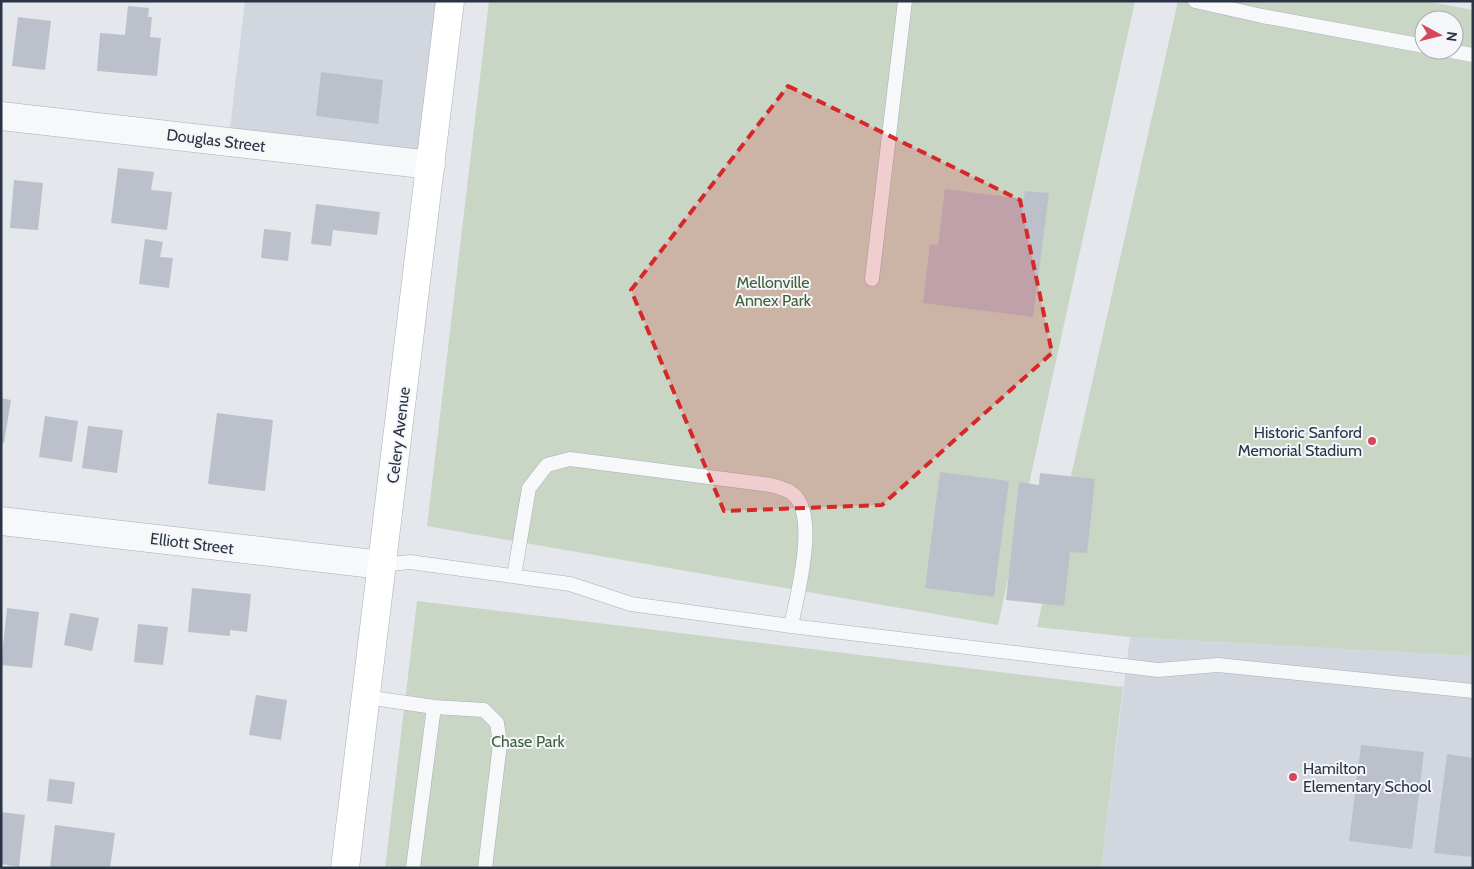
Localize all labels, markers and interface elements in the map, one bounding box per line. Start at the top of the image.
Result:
north arrow [1414,10,1464,60]
text: N [1442,31,1461,43]
street label: Douglas Street [165,125,267,156]
park label: Mellonville Annex Park [735,273,812,310]
street label: Celery Avenue [383,386,414,484]
place label: Historic Sanford Memorial Stadium [1238,423,1362,460]
marker: Historic Sanford Memorial Stadium [1366,435,1378,447]
street label: Elliott Street [149,529,235,558]
park label: Chase Park [491,732,566,751]
place label: Hamilton Elementary School [1303,759,1431,796]
marker: Hamilton Elementary School [1287,771,1299,783]

